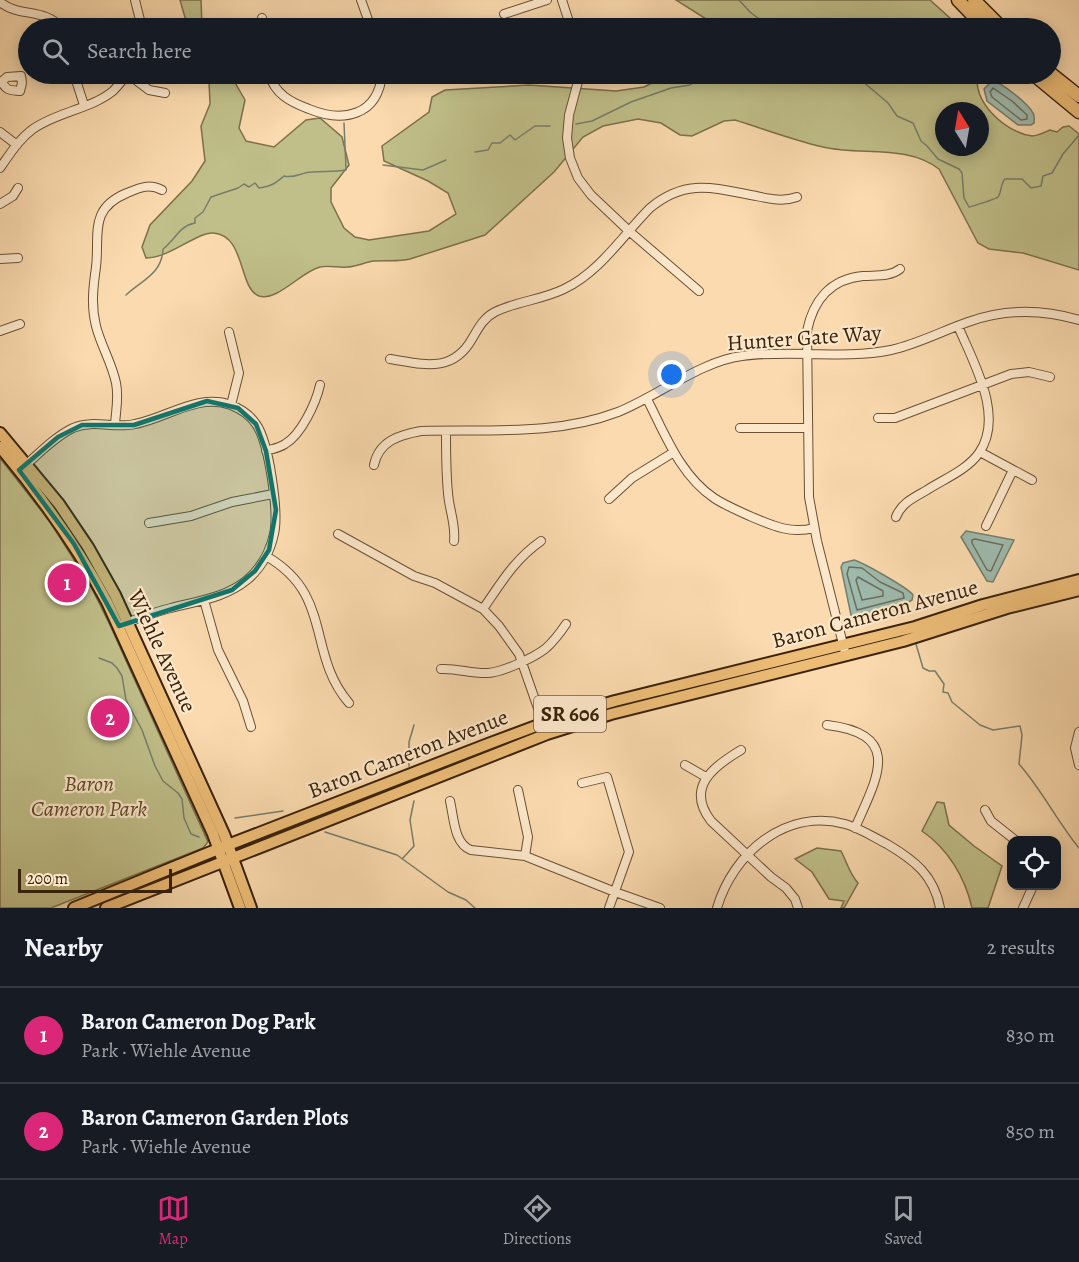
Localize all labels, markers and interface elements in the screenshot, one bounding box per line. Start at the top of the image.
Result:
search box [18,18,1061,84]
icon: search [39,35,72,68]
text: Search here [87,36,192,66]
north arrow [935,102,989,156]
street label: Hunter Gate Way [726,318,883,358]
your location [657,360,686,389]
pin: 1 [48,560,86,606]
street label: Baron Cameron Avenue [769,572,981,656]
street label: Wiehle Avenue [120,584,204,717]
pin: 2 [90,696,130,740]
road number: SR 606 [534,696,606,732]
street label: Baron Cameron Avenue [304,702,512,806]
park label: Baron Cameron Park [31,769,147,824]
map controls [1007,836,1061,890]
button: locate [1007,836,1061,890]
scale bar [18,866,172,894]
text: 200 m [27,868,68,890]
text: Nearby [24,930,103,965]
text: 2 results [987,934,1055,961]
text: Baron Cameron Dog Park [81,1007,316,1037]
text: 1 [40,1022,47,1049]
text: 830 m [1006,1022,1055,1049]
text: Park · Wiehle Avenue [81,1037,251,1064]
text: Baron Cameron Garden Plots [81,1103,349,1133]
text: 2 [39,1118,48,1145]
text: 850 m [1005,1118,1055,1145]
text: Park · Wiehle Avenue [81,1133,251,1160]
tab: Map [157,1192,190,1250]
tab: Directions [503,1192,571,1250]
tab: Saved [884,1192,922,1250]

